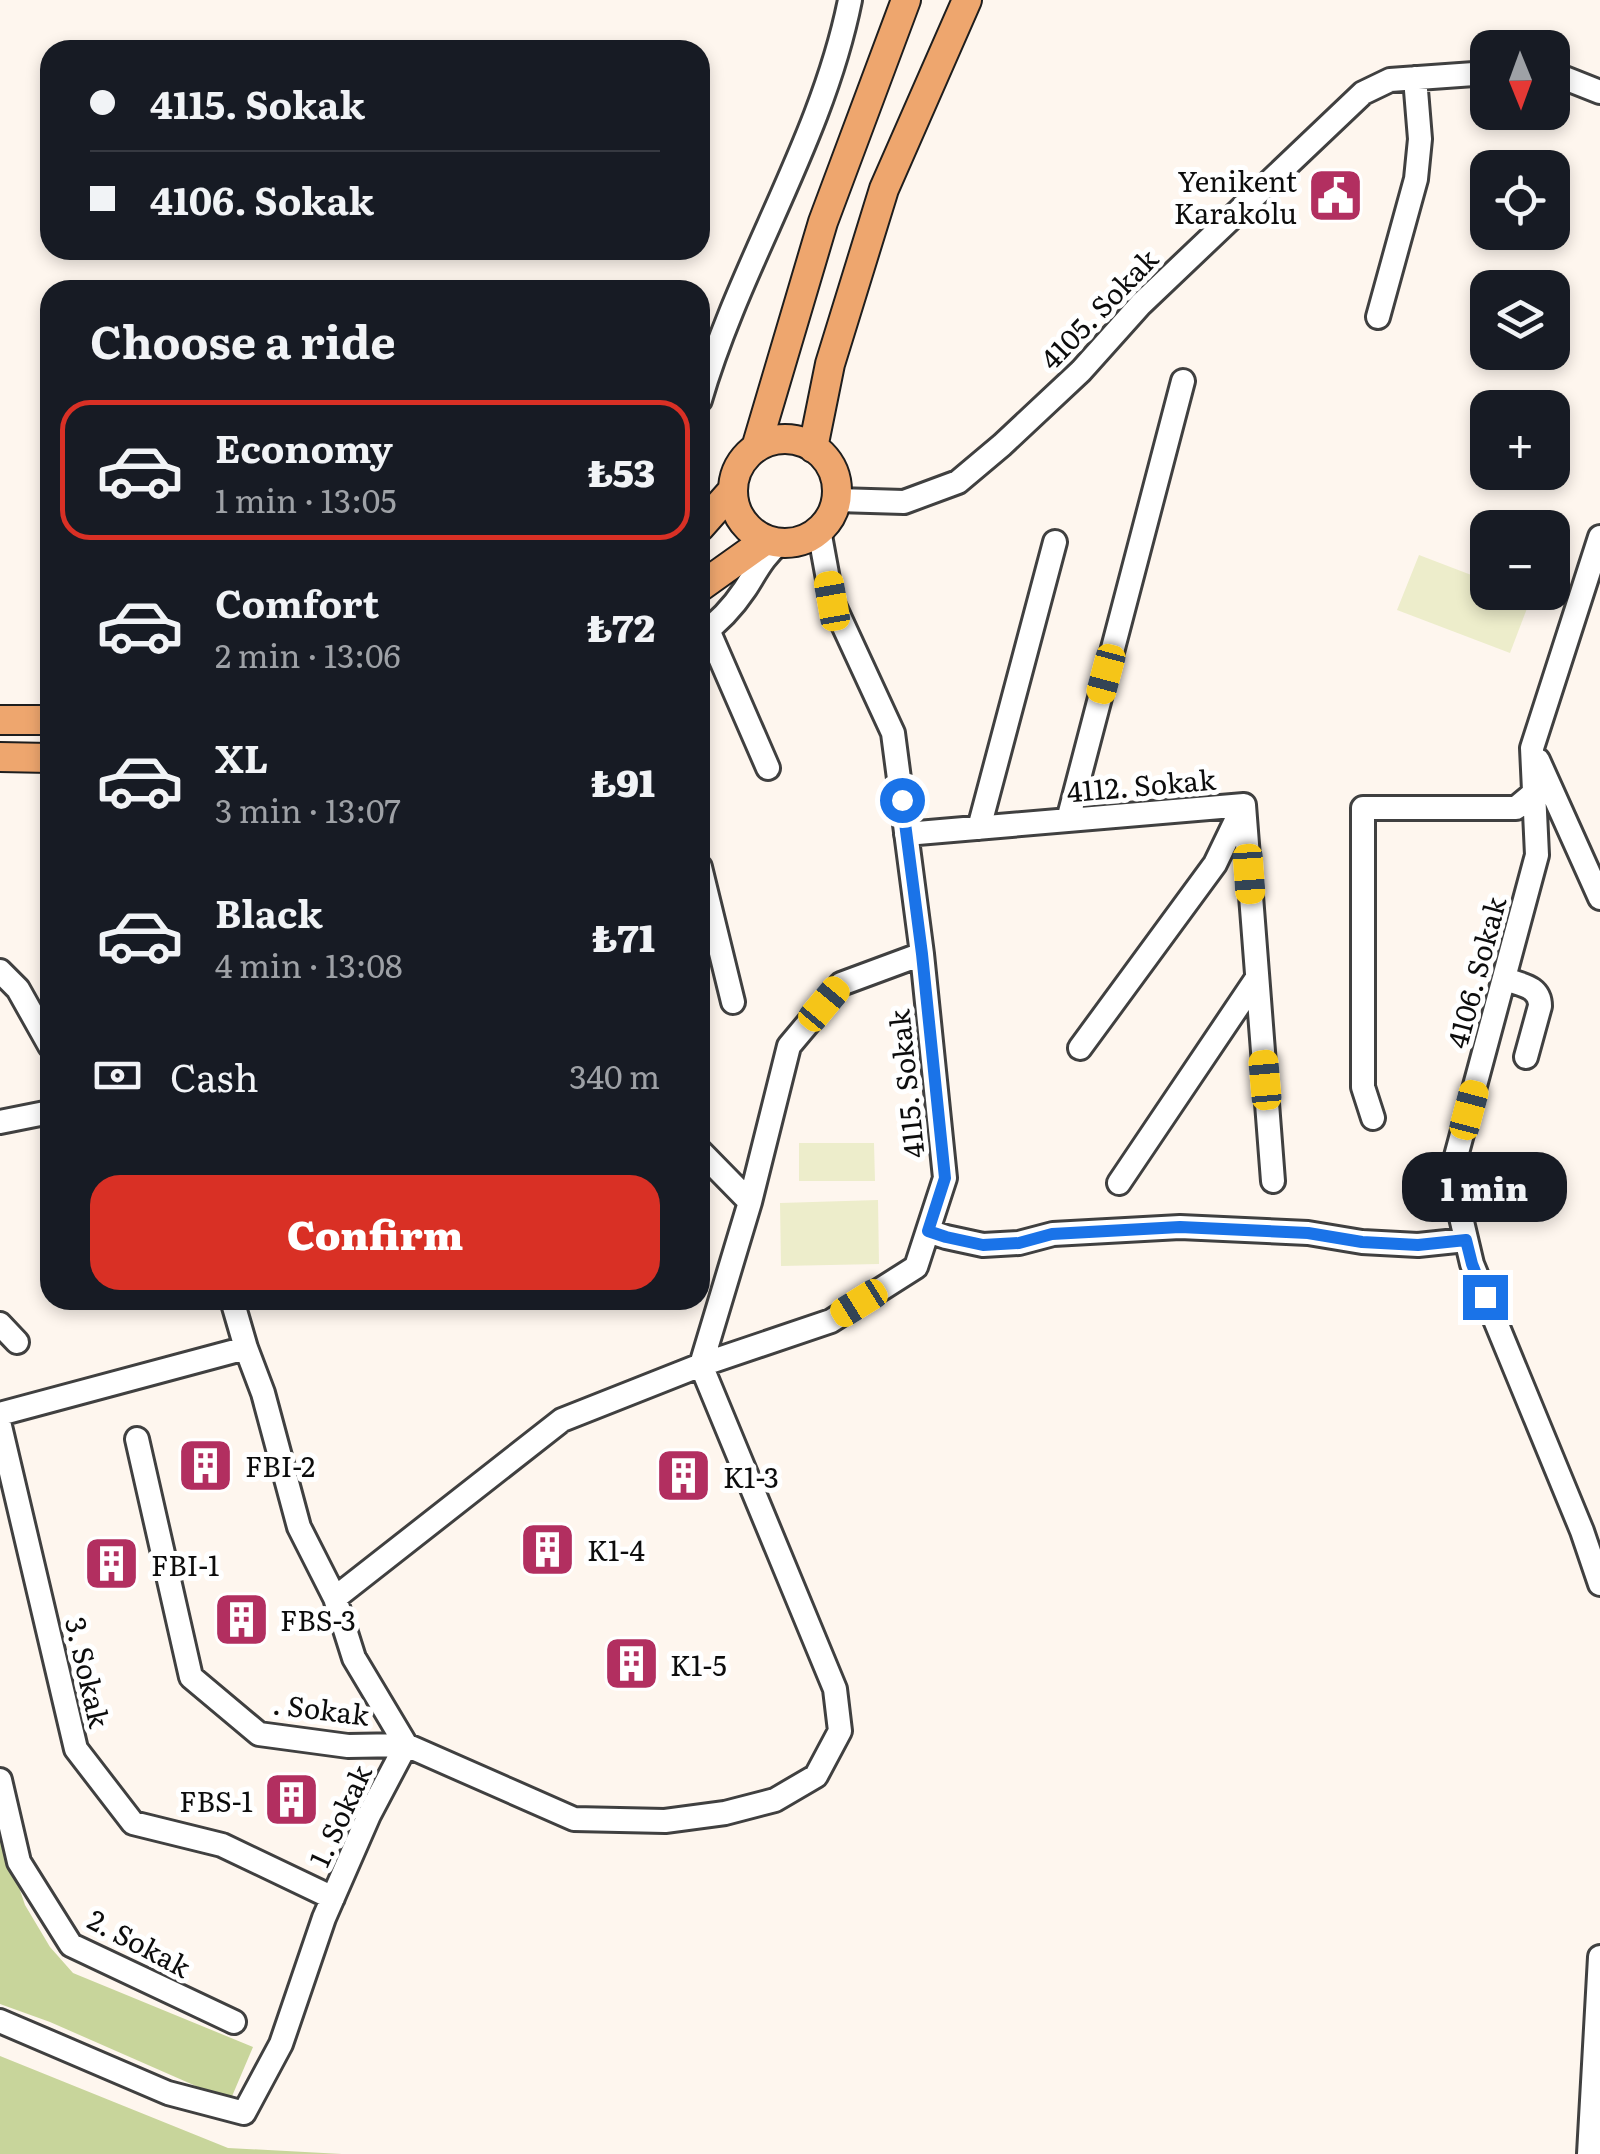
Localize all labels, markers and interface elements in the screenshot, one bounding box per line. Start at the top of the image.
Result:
north arrow [1470,30,1570,130]
map controls [1470,30,1570,610]
text: 4115. Sokak [150,74,365,131]
button: locate [1470,150,1570,250]
place label: Yenikent Karakolu [1174,159,1298,233]
public building icon: Yenikent Karakolu [1306,166,1366,226]
text: 4106. Sokak [150,170,374,227]
street label: 4105. Sokak [1029,237,1167,378]
button: layers [1470,270,1570,370]
text: Choose a ride [90,306,396,373]
button: + [1470,390,1570,490]
text: Economy [215,418,393,475]
icon: car [95,425,185,515]
text: ₺53 [587,442,655,499]
text: 1 min · 13:05 [215,475,397,523]
button: − [1470,510,1570,610]
car [812,569,852,633]
text: Comfort [215,573,379,630]
icon: car [95,580,185,670]
text: ₺72 [587,597,655,654]
text: 2 min · 13:06 [215,630,401,678]
car [1084,641,1128,707]
text: XL [215,728,268,785]
icon: car [95,735,185,825]
text: ₺91 [591,752,655,809]
street label: 4112. Sokak [1065,756,1218,811]
route start [880,778,925,823]
text: 3 min · 13:07 [215,785,401,833]
car [1232,843,1266,905]
text: Black [215,883,323,940]
icon: car [95,890,185,980]
street label: 4106. Sokak [1435,891,1516,1052]
text: ₺71 [592,907,655,964]
text: 4 min · 13:08 [215,940,403,988]
car [793,971,855,1037]
street label: 4115. Sokak [876,1007,934,1160]
text: Cash [170,1047,259,1104]
icon: cash [90,1048,145,1103]
car [1247,1049,1283,1111]
text: 340 m [569,1051,660,1099]
car [1447,1077,1491,1143]
callout: 1 min [1402,1152,1568,1222]
text: 1 min [1441,1163,1528,1211]
button: Confirm [90,1175,660,1290]
car [826,1274,892,1332]
route end [1463,1275,1508,1320]
building icon: FBI-2 [176,1435,236,1495]
place label: FBI-2 [245,1444,315,1486]
building icon: K1-3 [654,1446,714,1506]
place label: K1-3 [723,1455,779,1497]
building icon: K1-4 [518,1519,578,1579]
place label: K1-4 [587,1528,645,1570]
building icon: FBI-1 [82,1534,142,1594]
place label: FBI-1 [151,1543,219,1585]
building icon: FBS-3 [211,1589,271,1649]
place label: FBS-3 [280,1598,356,1640]
street label: 3. Sokak [56,1613,122,1732]
building icon: K1-5 [601,1634,661,1694]
place label: K1-5 [670,1643,727,1685]
street label: . Sokak [270,1681,373,1735]
street label: 1. Sokak [297,1756,381,1873]
building icon: FBS-1 [262,1770,322,1830]
place label: FBS-1 [179,1779,253,1821]
street label: 2. Sokak [81,1897,200,1987]

